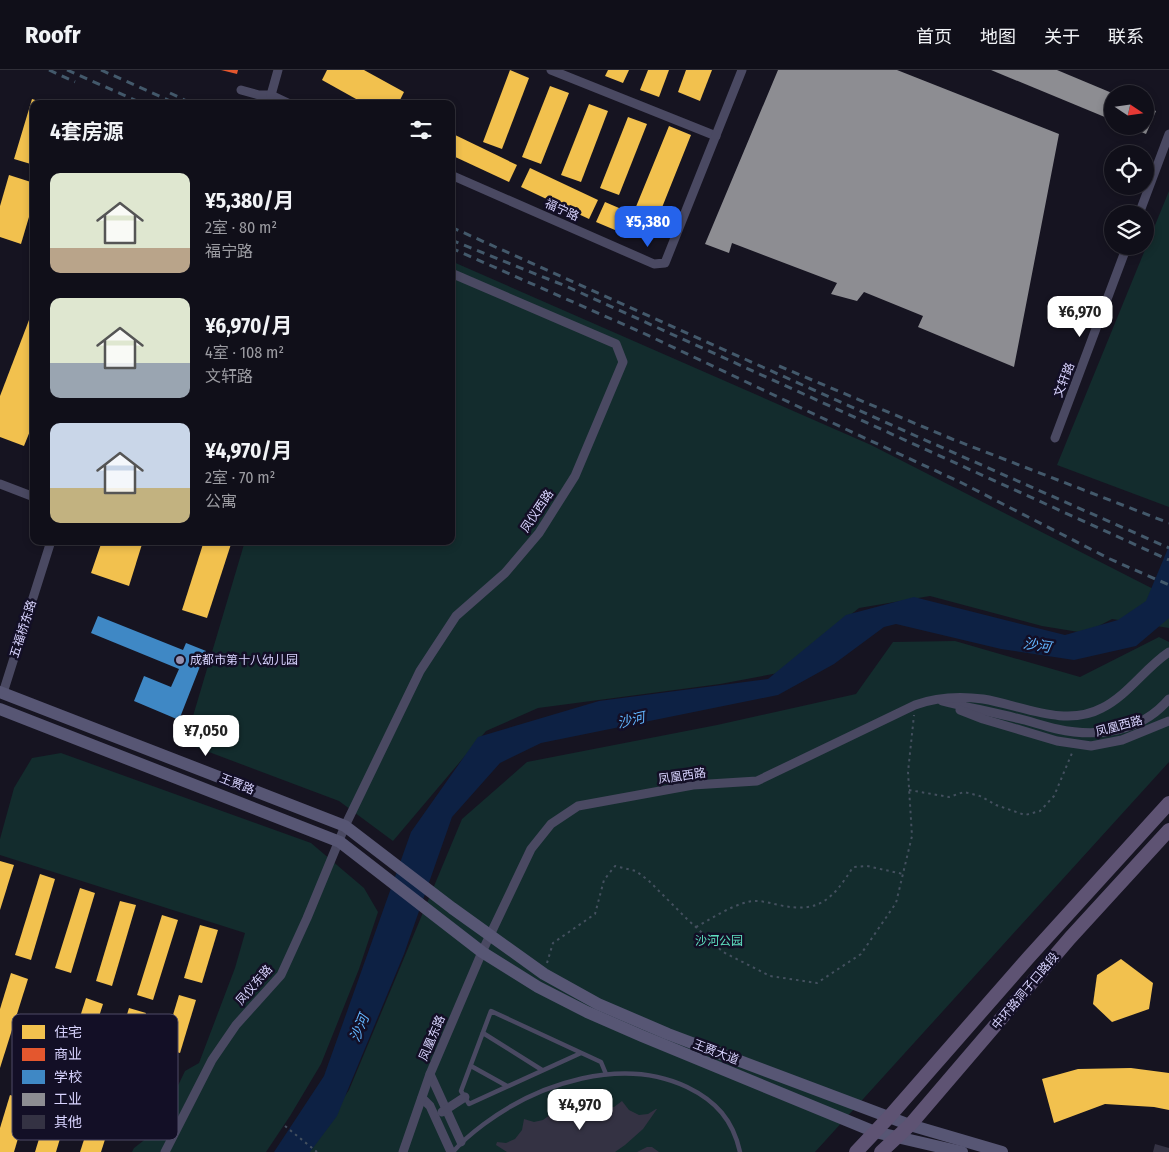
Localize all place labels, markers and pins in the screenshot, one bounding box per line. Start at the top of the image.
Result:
pin: ¥5,380 [607,206,689,248]
pin: ¥6,970 [1039,296,1121,338]
place label: 成都市第十八幼儿园 [190,653,298,667]
marker: 成都市第十八幼儿园 [174,654,186,666]
pin: ¥7,050 [165,714,247,757]
pin: ¥4,970 [539,1088,621,1131]

